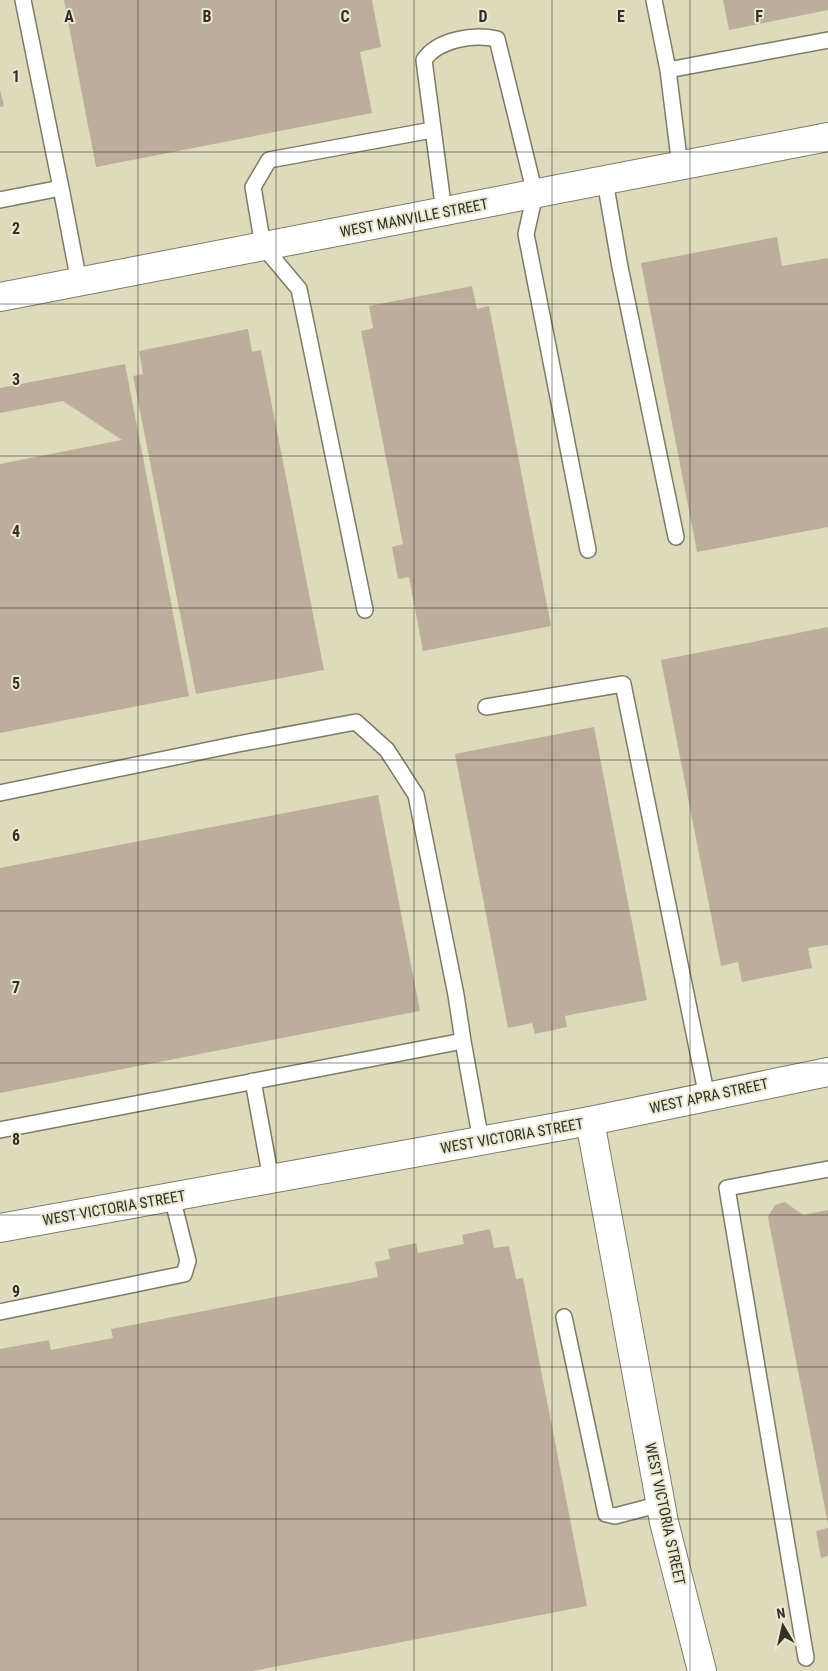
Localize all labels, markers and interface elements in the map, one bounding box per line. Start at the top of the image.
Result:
text: A [64,7,74,26]
text: B [203,7,212,26]
text: C [340,7,350,26]
text: D [478,7,488,26]
text: E [617,7,625,26]
text: F [755,7,763,26]
text: 1 [12,67,20,86]
street label: WEST MANVILLE STREET [338,195,490,241]
text: 2 [12,219,20,238]
text: 3 [12,370,20,389]
text: 4 [12,522,20,541]
text: 5 [12,674,20,693]
text: 6 [12,826,20,845]
text: 7 [12,978,20,997]
street label: WEST APRA STREET [648,1075,770,1117]
street label: WEST VICTORIA STREET [439,1115,585,1157]
text: 8 [12,1130,20,1149]
street label: WEST VICTORIA STREET [41,1187,187,1229]
text: 9 [12,1282,20,1301]
street label: WEST VICTORIA STREET [641,1441,689,1587]
north arrow [758,1601,808,1651]
text: N [775,1605,786,1622]

